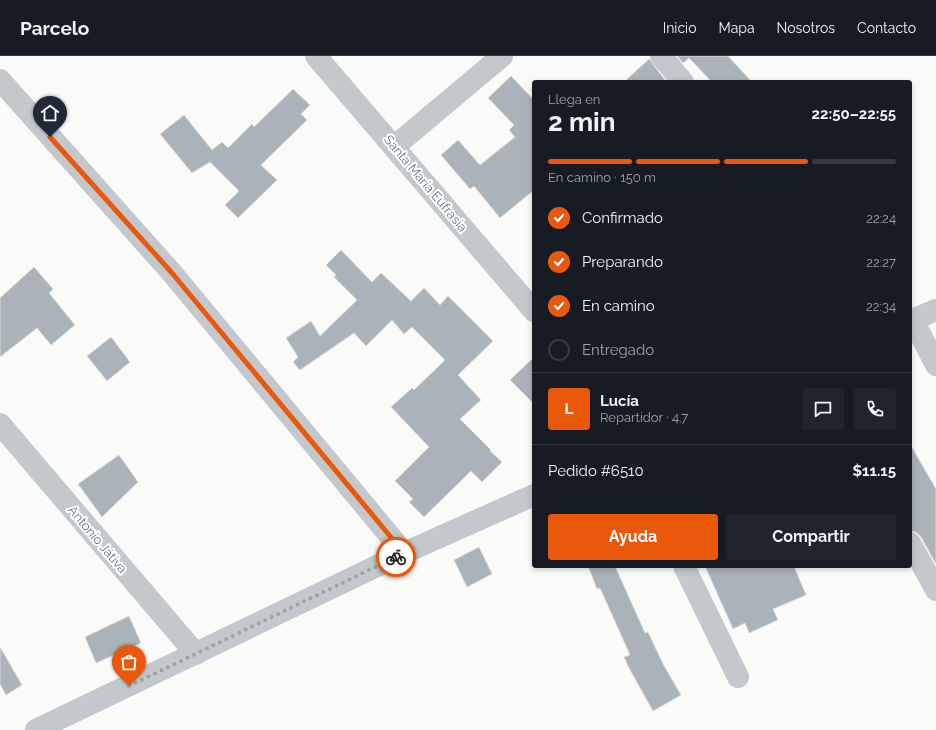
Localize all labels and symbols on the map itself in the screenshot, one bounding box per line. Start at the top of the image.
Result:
pin [33,96,67,137]
street label: Santa María Eufrasia [381,132,470,235]
street label: Antonio Játiva [65,502,130,576]
courier [376,537,416,577]
pin [112,645,146,686]

